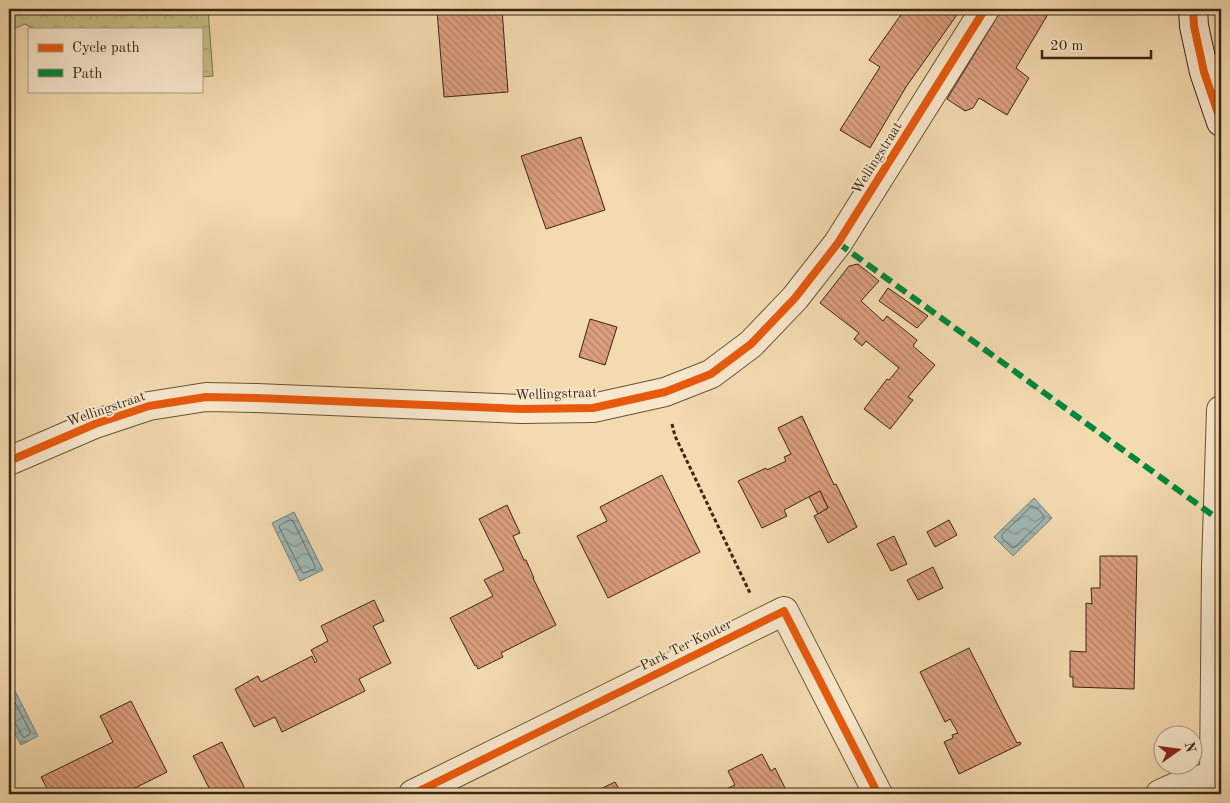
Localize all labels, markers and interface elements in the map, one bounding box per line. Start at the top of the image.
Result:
legend [28,28,202,92]
scale bar [1042,28,1151,60]
text: 20 m [1050,39,1084,54]
text: Cycle path [72,41,140,56]
text: Path [72,67,102,82]
street label: Wellingstraat [849,119,905,196]
street label: Wellingstraat [515,386,597,402]
street label: Wellingstraat [65,389,147,429]
street label: Park Ter Kouter [638,617,734,673]
north arrow [1152,726,1202,776]
text: N [1182,740,1198,754]

